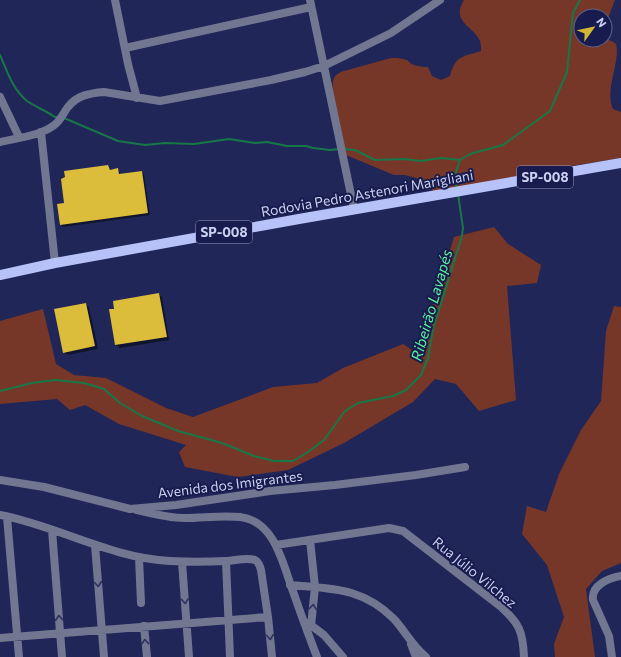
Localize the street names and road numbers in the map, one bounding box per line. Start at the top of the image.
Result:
street label: Rodovia Pedro Astenori Marigliani [259,166,475,220]
road number: SP-008 [517,166,573,188]
road number: SP-008 [196,221,252,243]
street label: Avenida dos Imigrantes [156,467,304,501]
street label: Rua Júlio Vilchez [430,533,521,611]

